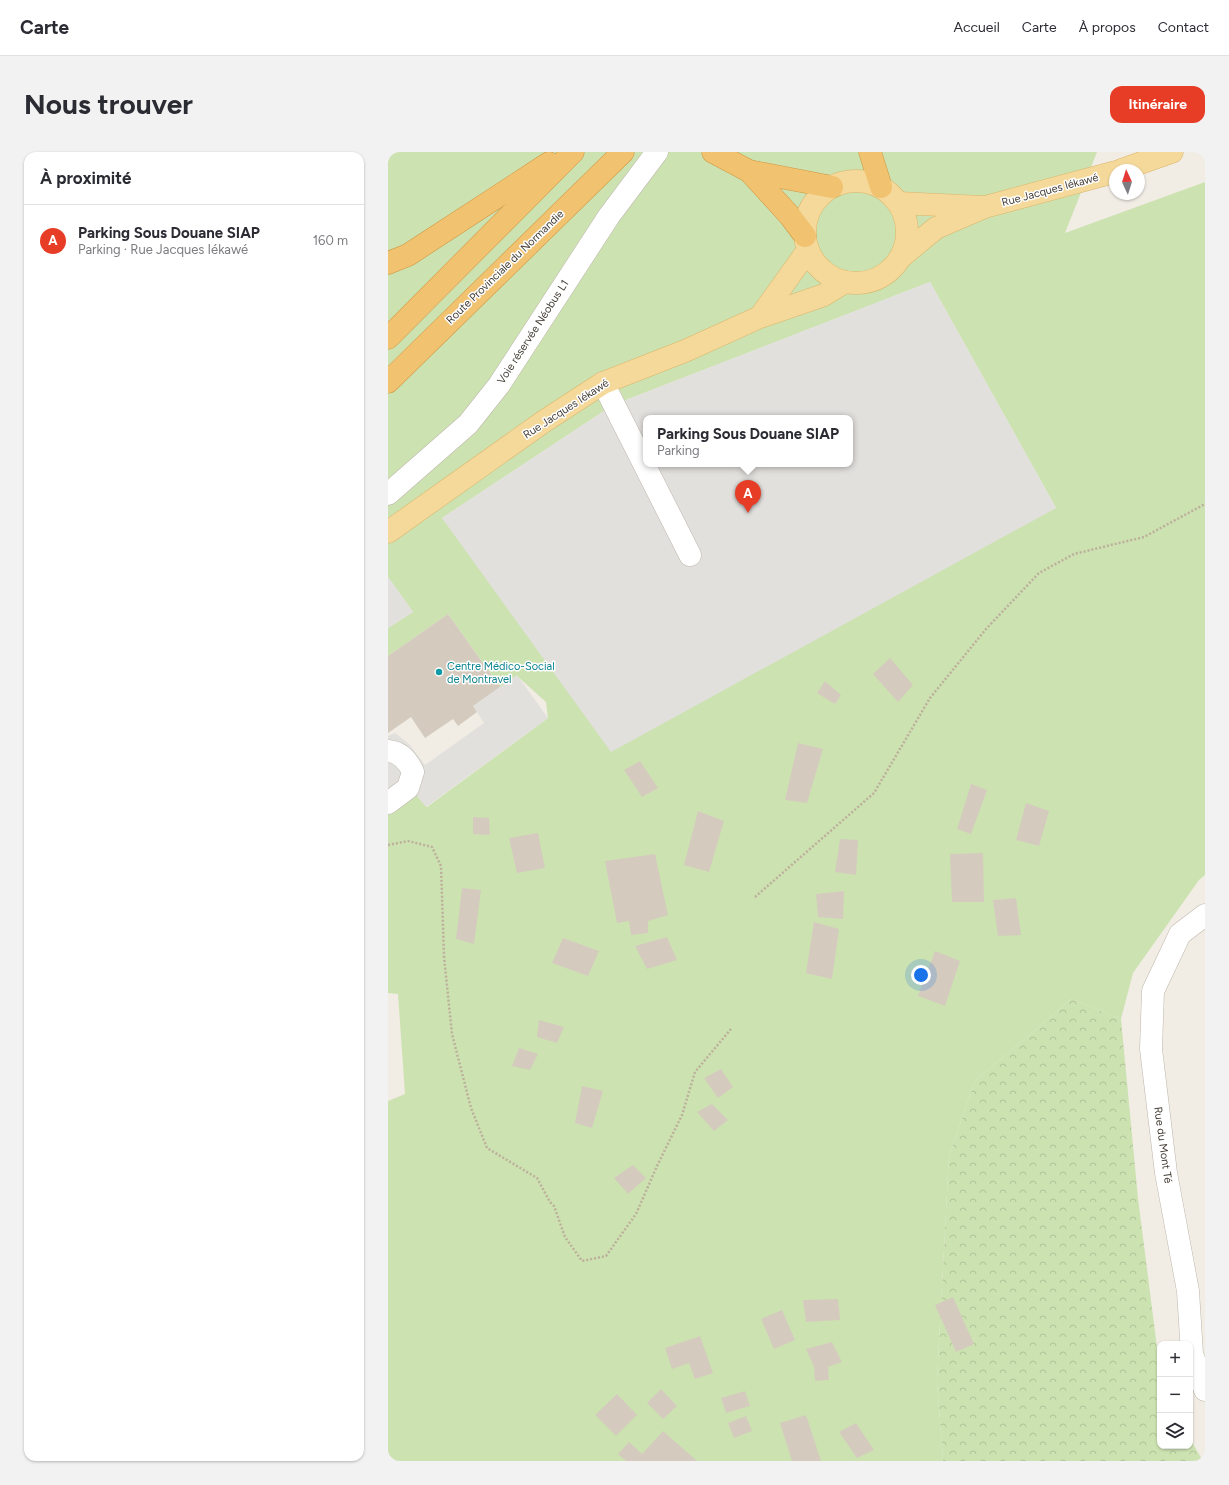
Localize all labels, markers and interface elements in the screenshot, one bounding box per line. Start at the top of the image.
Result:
text: Carte [20,16,69,39]
text: Accueil [954,19,1000,36]
text: Carte [1022,19,1057,36]
text: À propos [1079,19,1136,36]
text: Contact [1158,19,1209,36]
button: Itinéraire [1110,86,1205,123]
text: Nous trouver [24,87,193,121]
north arrow [1109,164,1145,200]
text: À proximité [40,168,131,188]
street label: Rue Jacques Iékawé [1000,171,1100,209]
street label: Route Provinciale du Normandie [444,207,566,327]
text: Parking Sous Douane SIAP [78,224,260,242]
text: A [48,233,58,248]
text: 160 m [313,233,348,248]
text: Parking · Rue Jacques Iékawé [78,242,248,257]
street label: Voie réservée Néobus L1 [495,278,571,386]
street label: Rue Jacques Iékawé [521,376,611,442]
popup [643,415,853,467]
text: Parking Sous Douane SIAP [657,425,839,443]
text: Parking [657,443,700,458]
pin: A [735,480,761,513]
place label: Centre Médico-Social de Montravel [447,660,555,686]
marker: Centre Médico-Social de Montravel [434,667,444,677]
your location [911,965,931,985]
street label: Rue du Mont Té [1151,1106,1175,1184]
map controls [1157,1341,1193,1449]
button: + [1157,1341,1193,1377]
button: − [1157,1377,1193,1413]
button: layers [1157,1413,1193,1449]

